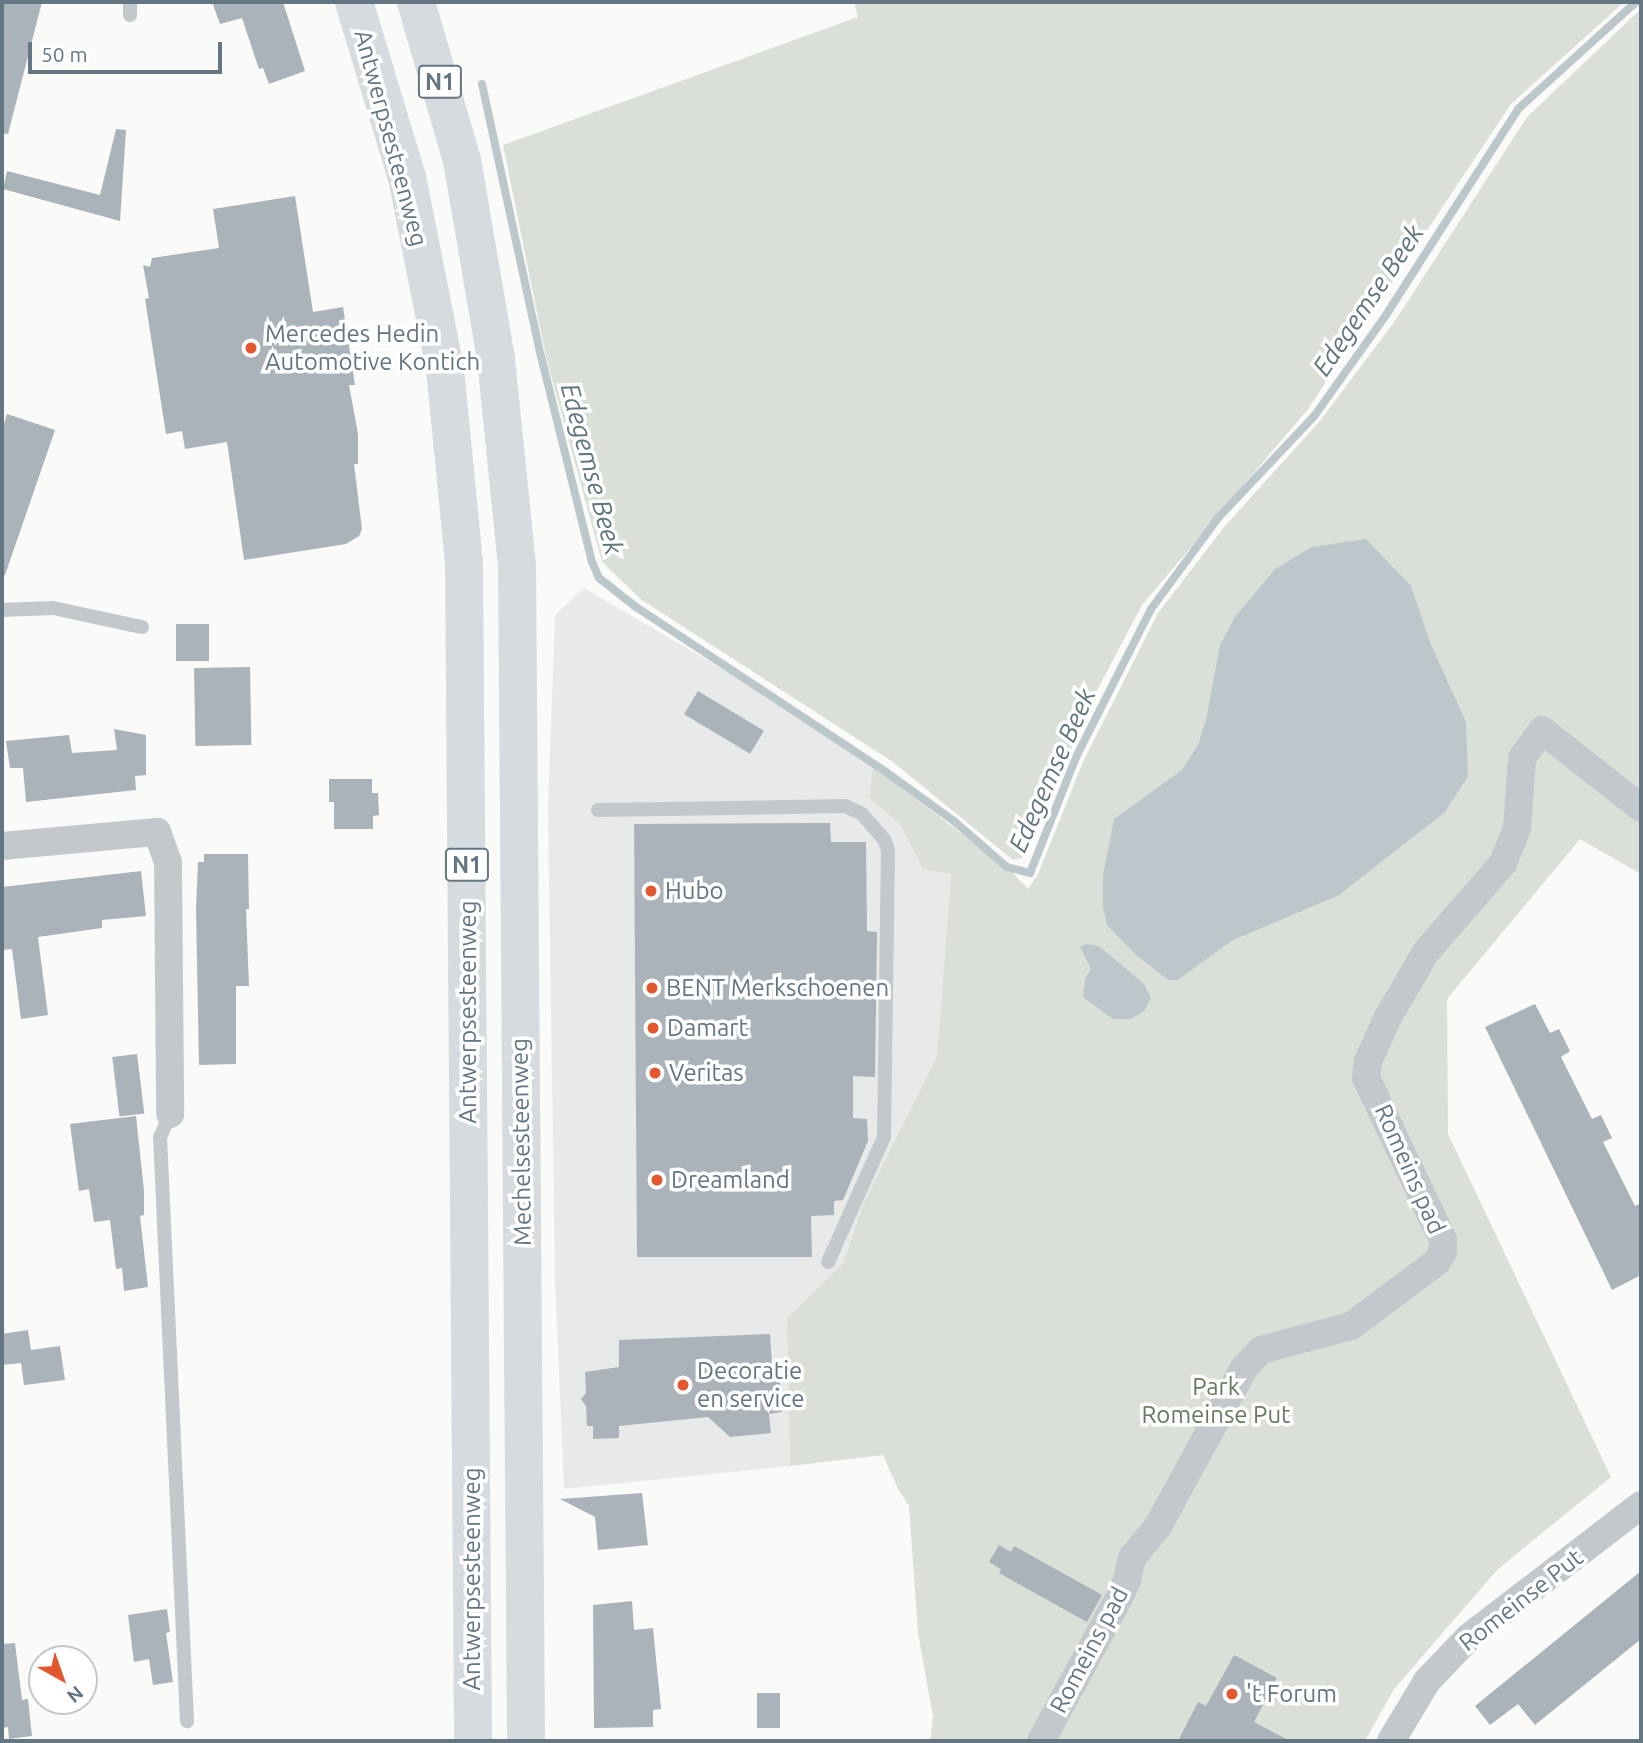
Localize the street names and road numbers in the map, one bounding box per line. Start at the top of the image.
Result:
street label: Antwerpsesteenweg [348,27,434,249]
road number: N1 [417,62,463,102]
road number: N1 [444,846,490,884]
street label: Antwerpsesteenweg [454,900,482,1124]
street label: Mechelsesteenweg [505,1038,537,1246]
street label: Romeins pad [1369,1100,1451,1238]
street label: Antwerpsesteenweg [458,1467,486,1691]
street label: Romeinse Put [1453,1543,1589,1657]
street label: Romeins pad [1044,1582,1134,1718]

